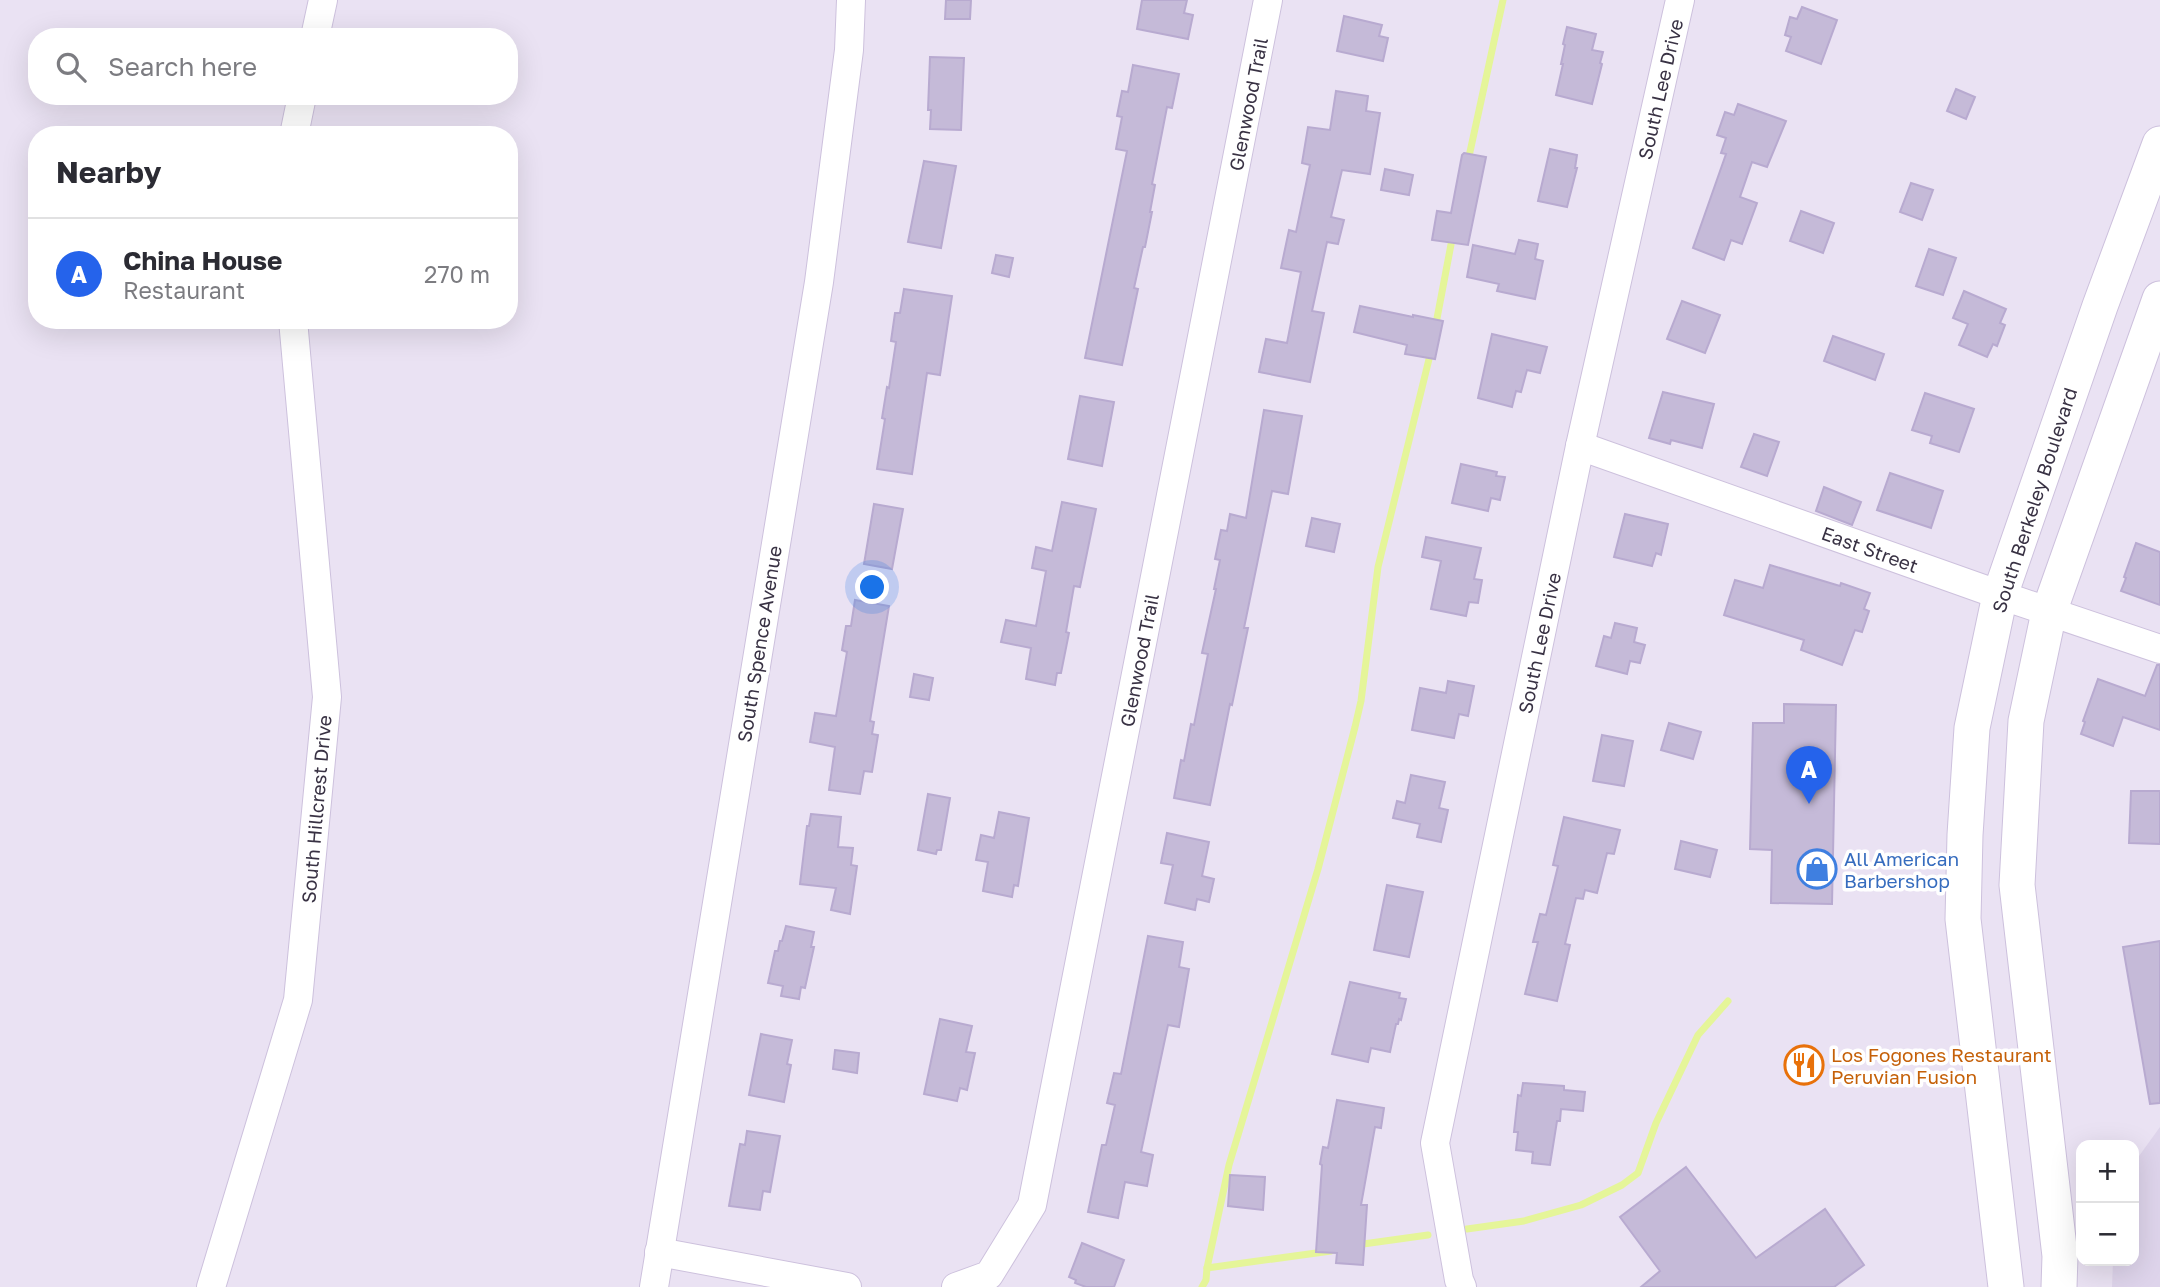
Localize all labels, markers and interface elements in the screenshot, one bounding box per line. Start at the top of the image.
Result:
street label: South Lee Drive [1633,16,1687,162]
search box [28,28,518,105]
street label: Glenwood Trail [1224,35,1272,173]
icon: search [52,48,90,86]
text: Search here [108,51,257,82]
text: Nearby [56,154,161,190]
text: China House [123,245,282,276]
text: A [71,260,87,288]
text: 270 m [424,260,490,288]
text: Restaurant [123,276,245,304]
street label: South Berkeley Boulevard [1987,384,2081,616]
street label: East Street [1819,521,1921,577]
street label: South Spence Avenue [732,544,786,744]
your location [855,570,889,604]
street label: South Lee Drive [1513,570,1565,716]
street label: Glenwood Trail [1115,591,1163,729]
street label: South Hillcrest Drive [296,714,336,904]
pin: A [1786,746,1832,804]
place label: All American Barbershop [1844,847,1959,892]
shop icon: All American Barbershop [1796,848,1838,890]
place label: Los Fogones Restaurant Peruvian Fusion [1831,1043,2052,1088]
restaurant icon: Los Fogones Restaurant Peruvian Fusion [1783,1044,1825,1086]
map controls [2076,1140,2139,1266]
button: + [2076,1140,2139,1203]
button: − [2076,1203,2139,1266]

